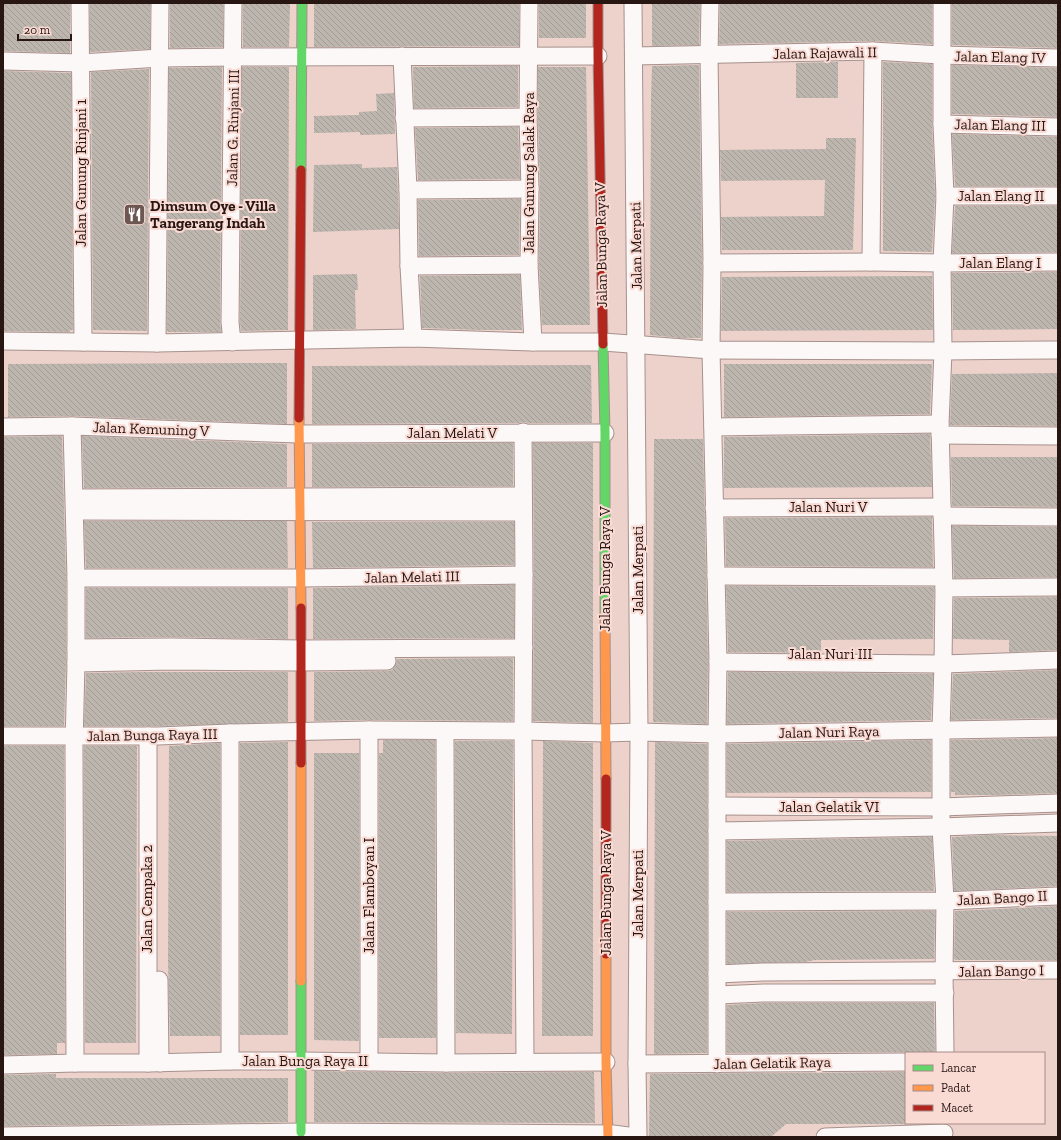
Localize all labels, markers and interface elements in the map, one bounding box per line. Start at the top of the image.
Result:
scale bar [18,16,71,42]
text: 20 m [24,23,51,37]
street label: Jalan Rajawali II [773,43,877,63]
street label: Jalan Elang IV [954,47,1046,67]
street label: Jalan G. Rinjani III [223,69,243,187]
street label: Jalan Gunung Salak Raya [520,92,538,254]
street label: Jalan Gunung Rinjani 1 [72,99,90,247]
street label: Jalan Elang III [954,115,1046,135]
street label: Jalan Bunga Raya V [591,182,611,308]
street label: Jalan Elang II [958,187,1045,205]
place label: Dimsum Oye - Villa Tangerang Indah [150,197,276,232]
restaurant icon: Dimsum Oye - Villa Tangerang Indah [121,202,147,228]
street label: Jalan Merpati [626,202,646,290]
street label: Jalan Elang I [959,254,1041,272]
street label: Jalan Kemuning V [92,418,210,440]
street label: Jalan Melati V [407,424,498,442]
street label: Jalan Nuri V [788,498,868,516]
street label: Jalan Bunga Raya V [596,506,614,632]
street label: Jalan Merpati [629,526,647,614]
street label: Jalan Melati III [364,567,460,587]
street label: Jalan Nuri III [788,645,872,663]
street label: Jalan Nuri Raya [778,722,880,742]
street label: Jalan Bunga Raya III [86,725,218,745]
street label: Jalan Gelatik VI [779,798,879,816]
street label: Jalan Bunga Raya V [597,830,615,956]
street label: Jalan Flamboyan I [360,837,378,954]
street label: Jalan Cempaka 2 [138,845,156,953]
street label: Jalan Merpati [629,850,647,938]
street label: Jalan Bango II [956,887,1048,909]
street label: Jalan Bango I [958,961,1044,981]
street label: Jalan Bunga Raya II [242,1052,368,1070]
legend [905,1052,1045,1124]
street label: Jalan Gelatik Raya [713,1053,831,1073]
text: Lancar [941,1061,977,1075]
text: Padat [941,1081,971,1095]
text: Macet [941,1101,973,1115]

